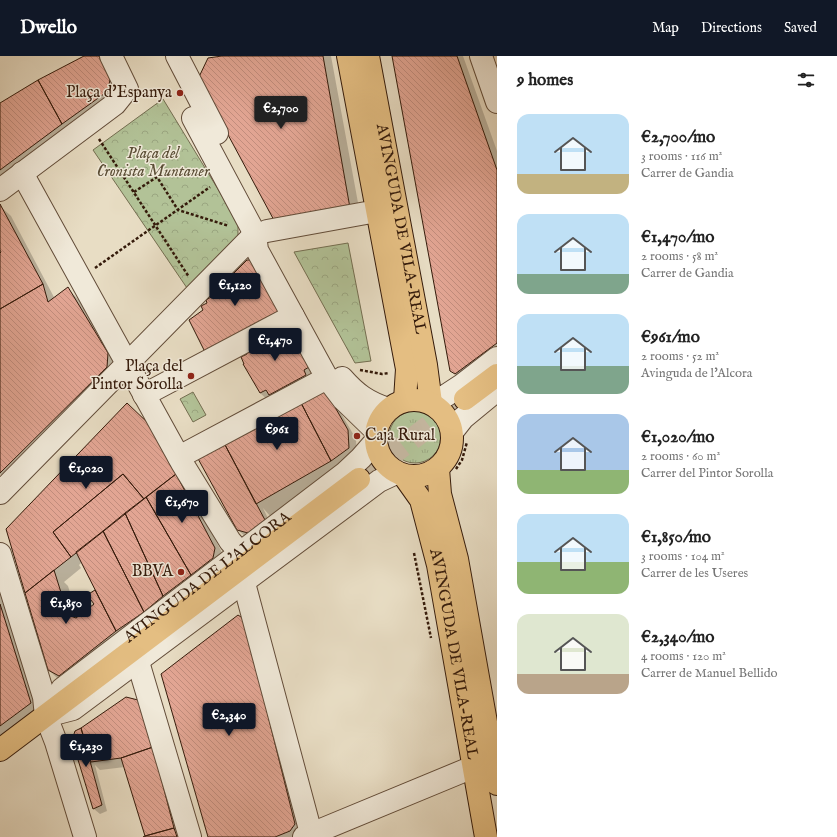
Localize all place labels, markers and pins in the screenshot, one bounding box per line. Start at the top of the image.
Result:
place label: Plaça d'Espanya [66,83,172,103]
marker: Plaça d'Espanya [175,88,185,98]
pin: €2,700 [248,96,314,130]
pin: €1,120 [202,273,268,307]
pin: €1,470 [242,328,308,362]
place label: Plaça del Pintor Sorolla [91,357,184,395]
marker: Plaça del Pintor Sorolla [186,371,196,381]
pin: €961 [253,417,301,451]
place label: Caja Rural [365,426,436,446]
marker: Caja Rural [352,431,362,441]
pin: €1,020 [53,456,119,490]
pin: €1,670 [149,490,215,524]
place label: BBVA [132,562,174,582]
marker: BBVA [176,567,186,577]
pin: €1,850 [33,591,99,625]
pin: €2,340 [196,703,262,737]
pin: €1,230 [53,734,119,768]

